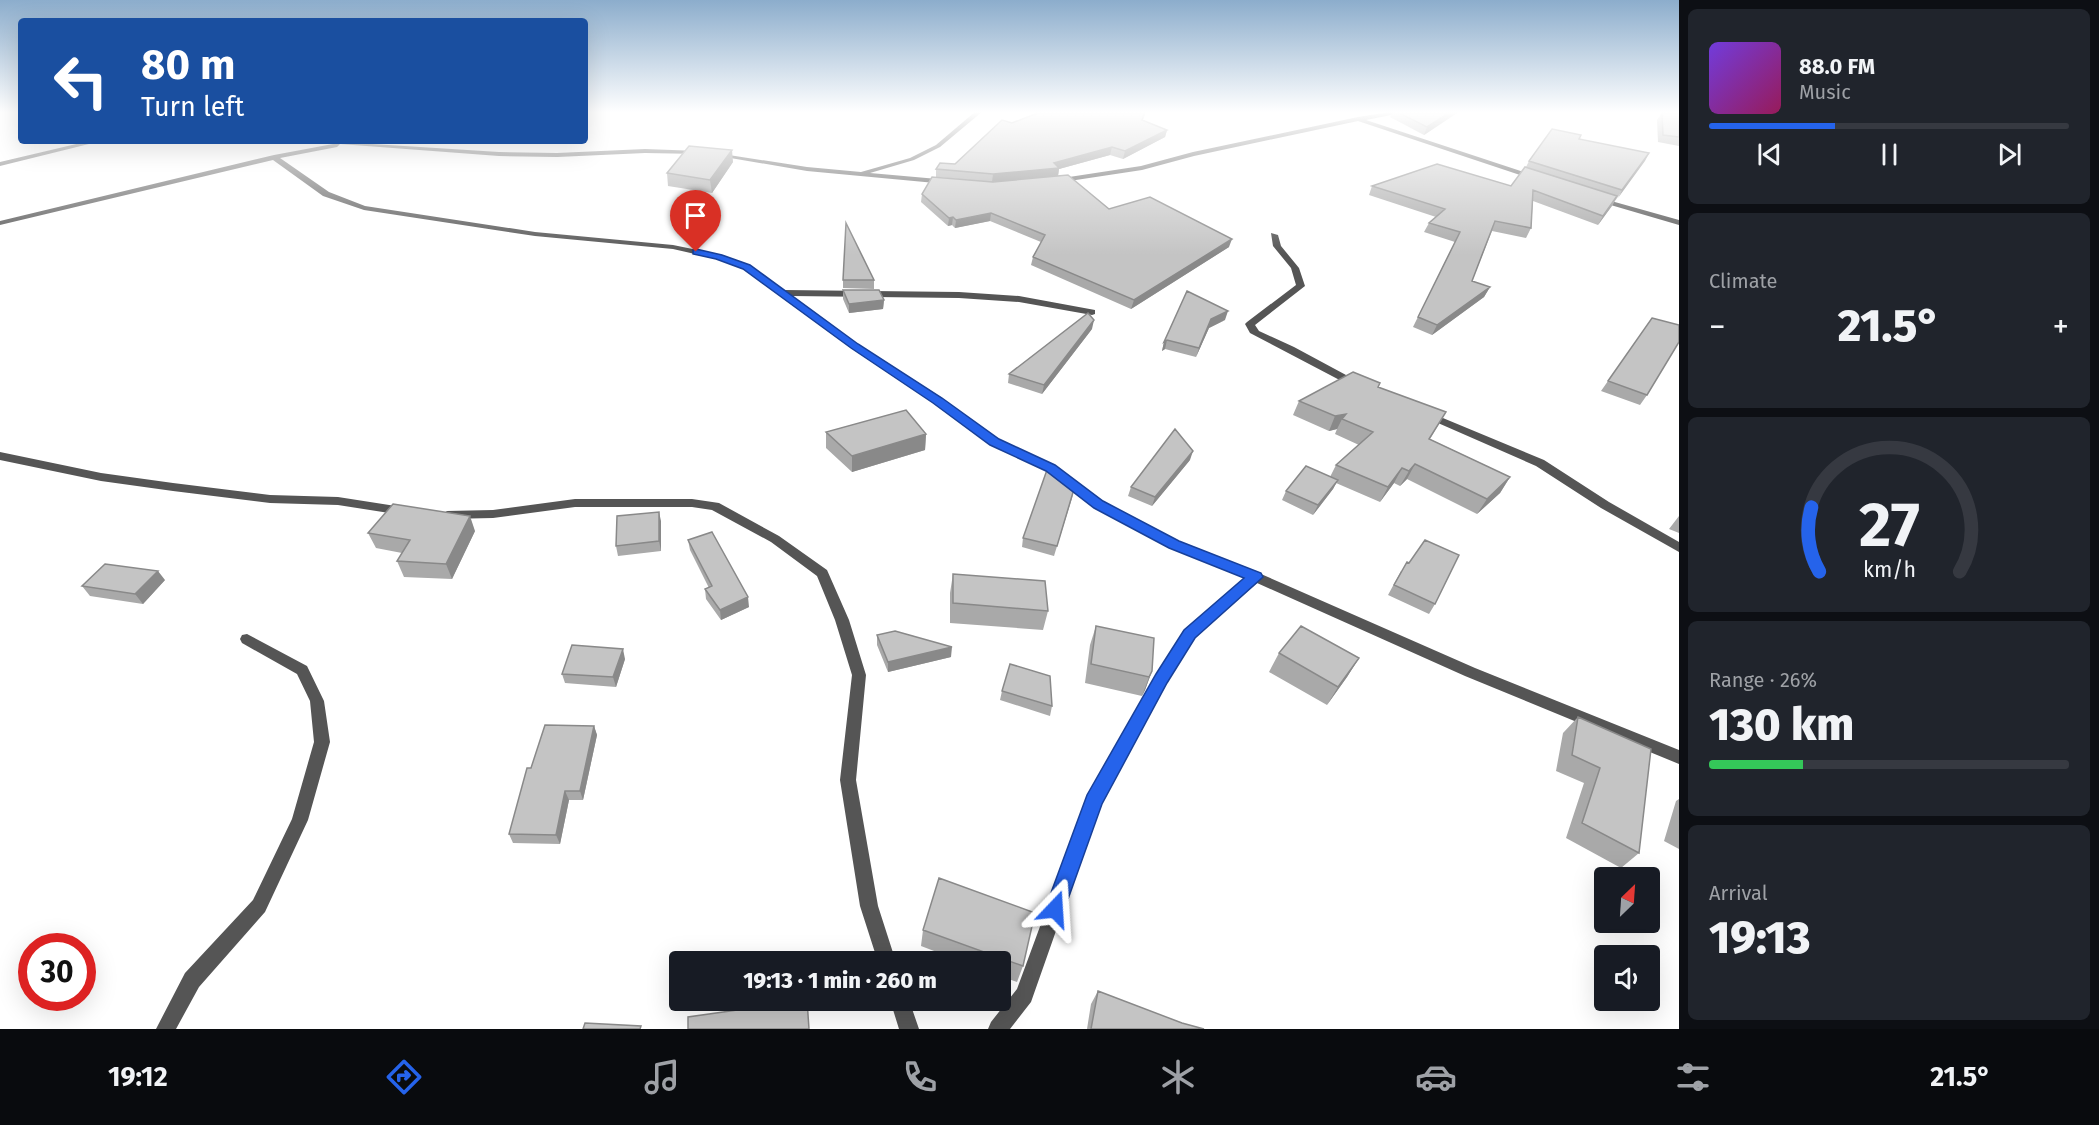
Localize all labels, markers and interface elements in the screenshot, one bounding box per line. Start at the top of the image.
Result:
text: 80 m [141,40,235,90]
icon: left [42,42,120,120]
text: 88.0 FM [1799,53,1875,80]
text: Music [1799,80,1851,104]
text: Turn left [141,91,244,123]
icon: previous [1753,138,1786,171]
icon: pause [1873,138,1906,171]
icon: next [1993,138,2026,171]
pin [670,190,721,252]
icon: arrive [679,199,712,232]
text: Climate [1709,269,1777,293]
text: 21.5° [1838,299,1940,353]
text: − [1709,307,1726,347]
text: + [2053,307,2069,347]
text: 27 [1859,488,1919,563]
text: km/h [1862,557,1916,583]
text: Range · 26% [1709,668,1817,692]
text: 130 km [1709,698,1854,752]
north arrow [1594,867,1660,933]
map controls [1594,867,1660,1011]
position arrow [1023,877,1087,941]
text: Arrival [1709,881,1768,905]
text: 19:13 [1709,911,1810,965]
speed limit sign: 30 [18,933,96,1011]
button: sound [1594,945,1660,1011]
text: 19:13 · 1 min · 260 m [743,967,937,994]
icon: directions [383,1056,425,1098]
icon: music [641,1056,683,1098]
icon: phone [899,1056,941,1098]
icon: climate [1157,1056,1199,1098]
icon: car [1415,1056,1457,1098]
icon: filters [1672,1056,1714,1098]
text: 19:12 [108,1061,168,1093]
text: 21.5° [1930,1061,1991,1093]

